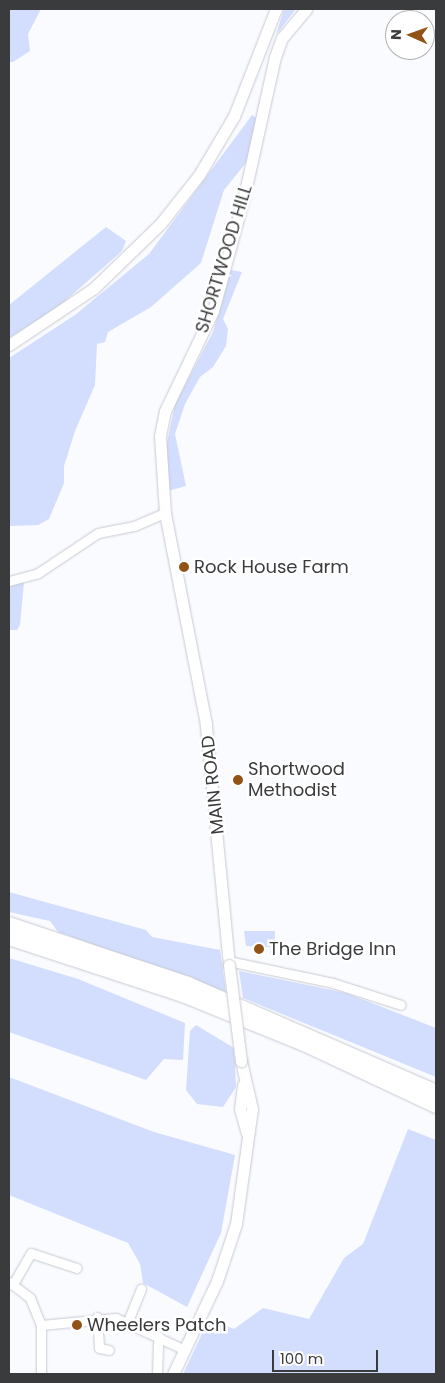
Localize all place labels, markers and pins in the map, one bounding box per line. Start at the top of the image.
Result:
place label: Rock House Farm [194,556,349,578]
marker: Rock House Farm [178,561,190,573]
place label: Shortwood Methodist [248,759,345,802]
marker: Shortwood Methodist [232,774,244,786]
place label: The Bridge Inn [269,938,396,960]
marker: The Bridge Inn [253,943,265,955]
place label: Wheelers Patch [87,1314,226,1336]
marker: Wheelers Patch [71,1319,83,1331]

